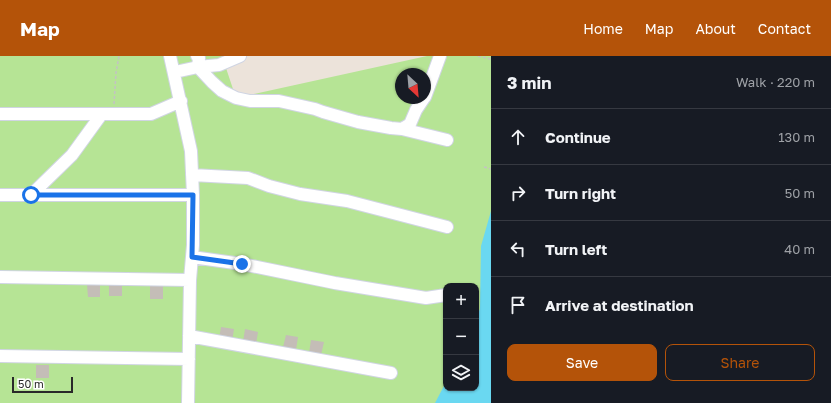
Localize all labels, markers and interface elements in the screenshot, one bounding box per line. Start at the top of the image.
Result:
text: Map [20,17,60,40]
text: Home [583,20,623,37]
text: Map [645,20,673,37]
text: About [695,20,736,37]
text: Contact [758,20,811,37]
north arrow [395,68,431,104]
text: 3 min [507,72,551,93]
text: Walk · 220 m [736,74,815,90]
icon: ahead [507,126,529,148]
text: Continue [545,128,611,146]
text: 130 m [778,129,815,145]
icon: right [507,182,529,204]
text: Turn right [545,184,616,202]
text: 50 m [785,185,815,201]
route start [22,186,40,204]
icon: left [507,238,529,260]
text: Turn left [545,240,607,258]
text: 40 m [784,241,815,257]
route end [233,255,251,273]
map controls [443,283,479,391]
button: + [443,283,479,319]
icon: arrive [507,294,529,316]
text: Arrive at destination [545,296,694,314]
button: − [443,319,479,355]
button: Save [507,344,657,381]
button: Share [665,344,815,381]
button: layers [443,355,479,391]
scale bar [12,375,73,394]
text: 50 m [18,377,44,390]

